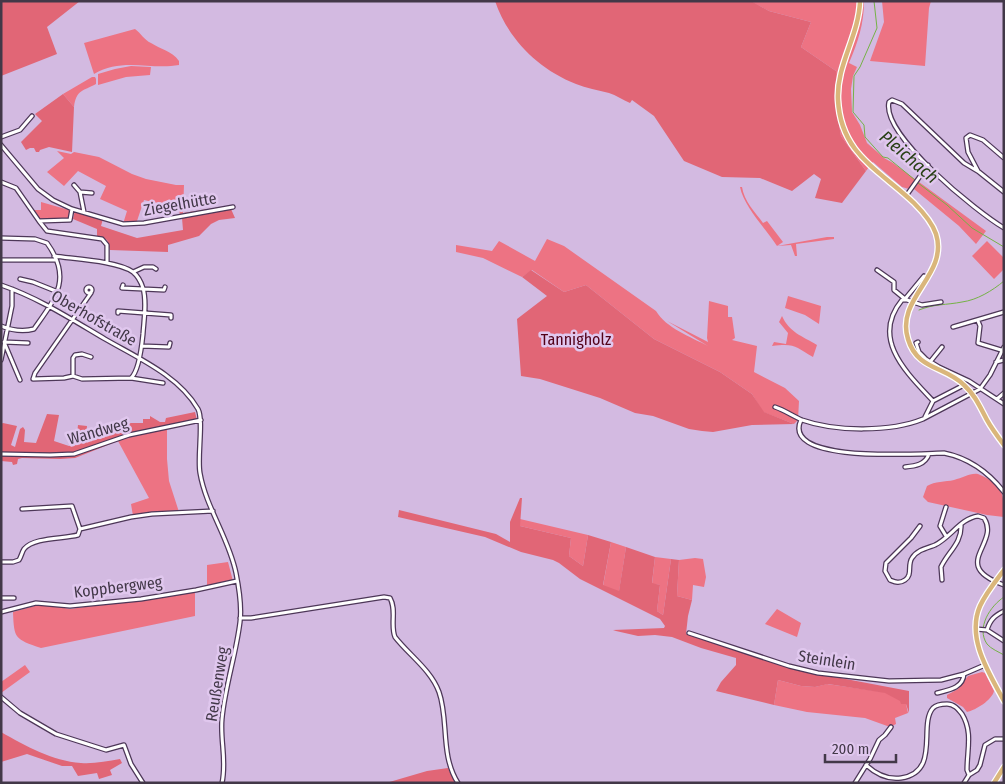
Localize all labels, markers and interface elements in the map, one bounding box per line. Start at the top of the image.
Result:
water label: Pleichach [875,126,943,188]
street label: Ziegelhütte [142,188,218,220]
street label: Oberhofstraße [48,286,140,350]
park label: Tannigholz [541,330,611,349]
street label: Wandweg [65,413,131,449]
street label: Koppbergweg [73,572,164,602]
street label: Reußenweg [202,645,232,723]
street label: Steinlein [797,646,857,674]
scale bar [825,732,896,764]
text: 200 m [832,740,869,758]

